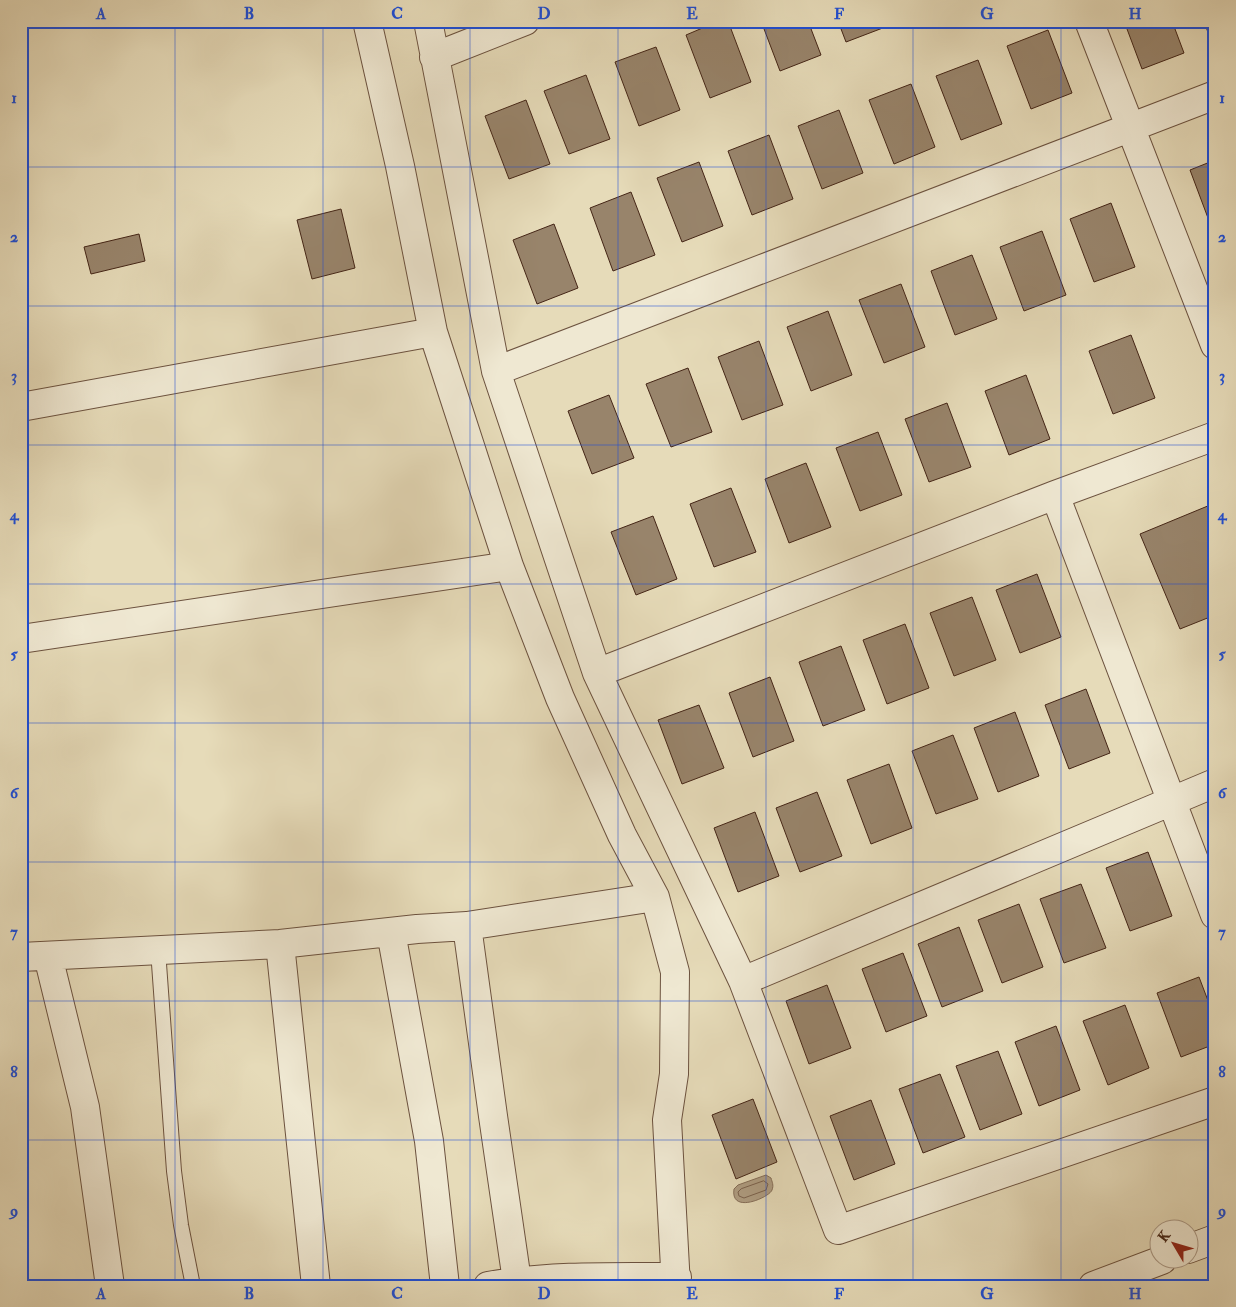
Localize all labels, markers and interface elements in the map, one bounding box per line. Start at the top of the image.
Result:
text: A [95,4,107,24]
text: B [244,4,254,24]
text: C [391,4,403,24]
text: D [537,4,551,24]
text: E [686,4,698,24]
text: F [834,4,844,24]
text: G [980,4,994,24]
text: H [1128,4,1142,24]
text: 1 [11,88,17,108]
text: 1 [1219,88,1225,108]
text: 2 [10,227,18,247]
text: 2 [1218,227,1226,247]
text: 3 [11,366,17,386]
text: 3 [1219,366,1225,386]
text: 4 [9,505,20,525]
text: 4 [1217,505,1228,525]
text: 5 [10,644,18,664]
text: 5 [1218,644,1226,664]
text: 6 [10,783,20,803]
text: 6 [1218,783,1228,803]
text: 7 [10,922,18,942]
text: 7 [1218,922,1226,942]
text: 8 [10,1062,18,1082]
text: 8 [1218,1062,1226,1082]
text: 9 [8,1201,18,1221]
text: 9 [1216,1201,1226,1221]
north arrow [1148,1220,1198,1270]
text: K [1154,1226,1175,1245]
text: A [95,1284,107,1304]
text: B [244,1284,254,1304]
text: C [391,1284,403,1304]
text: D [537,1284,551,1304]
text: E [686,1284,698,1304]
text: F [834,1284,844,1304]
text: G [980,1284,994,1304]
text: H [1128,1284,1142,1304]

